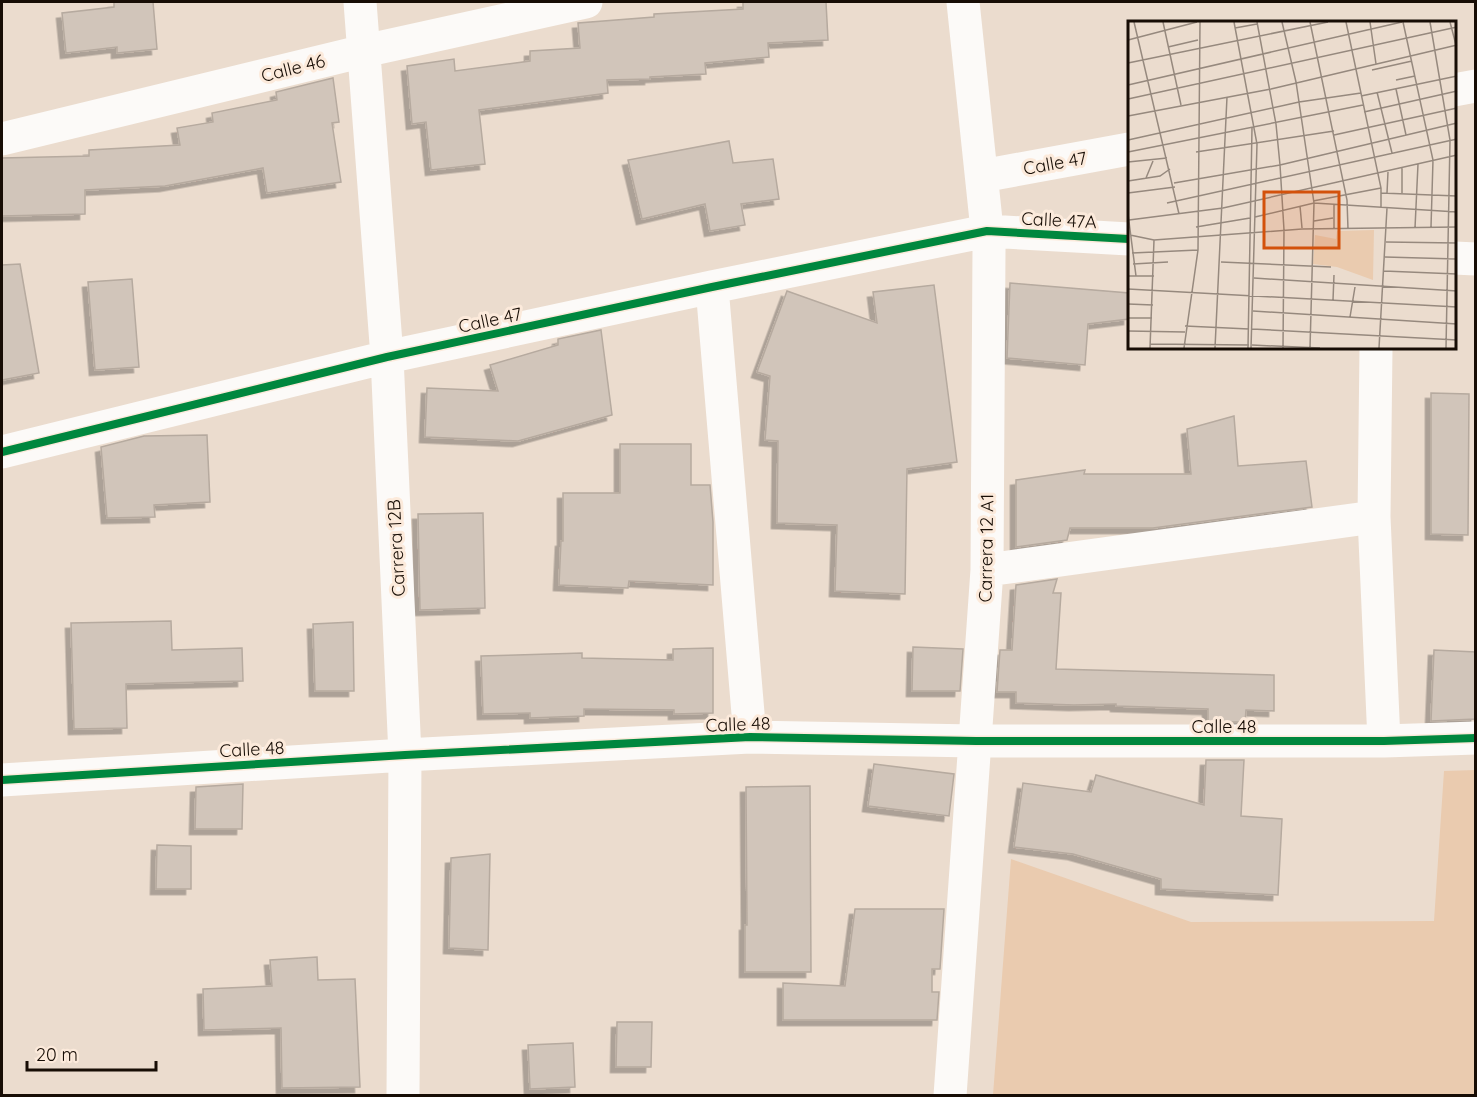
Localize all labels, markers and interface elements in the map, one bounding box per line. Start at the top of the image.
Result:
inset map [1128,21,1456,350]
street label: Calle 46 [259,49,328,87]
street label: Calle 47 [1021,146,1089,180]
street label: Calle 47A [1021,207,1098,233]
street label: Calle 47 [456,302,524,338]
street label: Carrera 12 A1 [974,493,998,603]
street label: Carrera 12B [382,499,410,597]
street label: Calle 48 [705,711,771,737]
street label: Calle 48 [1191,715,1257,738]
street label: Calle 48 [219,736,285,762]
scale bar [27,1034,156,1072]
text: 20 m [36,1043,78,1066]

